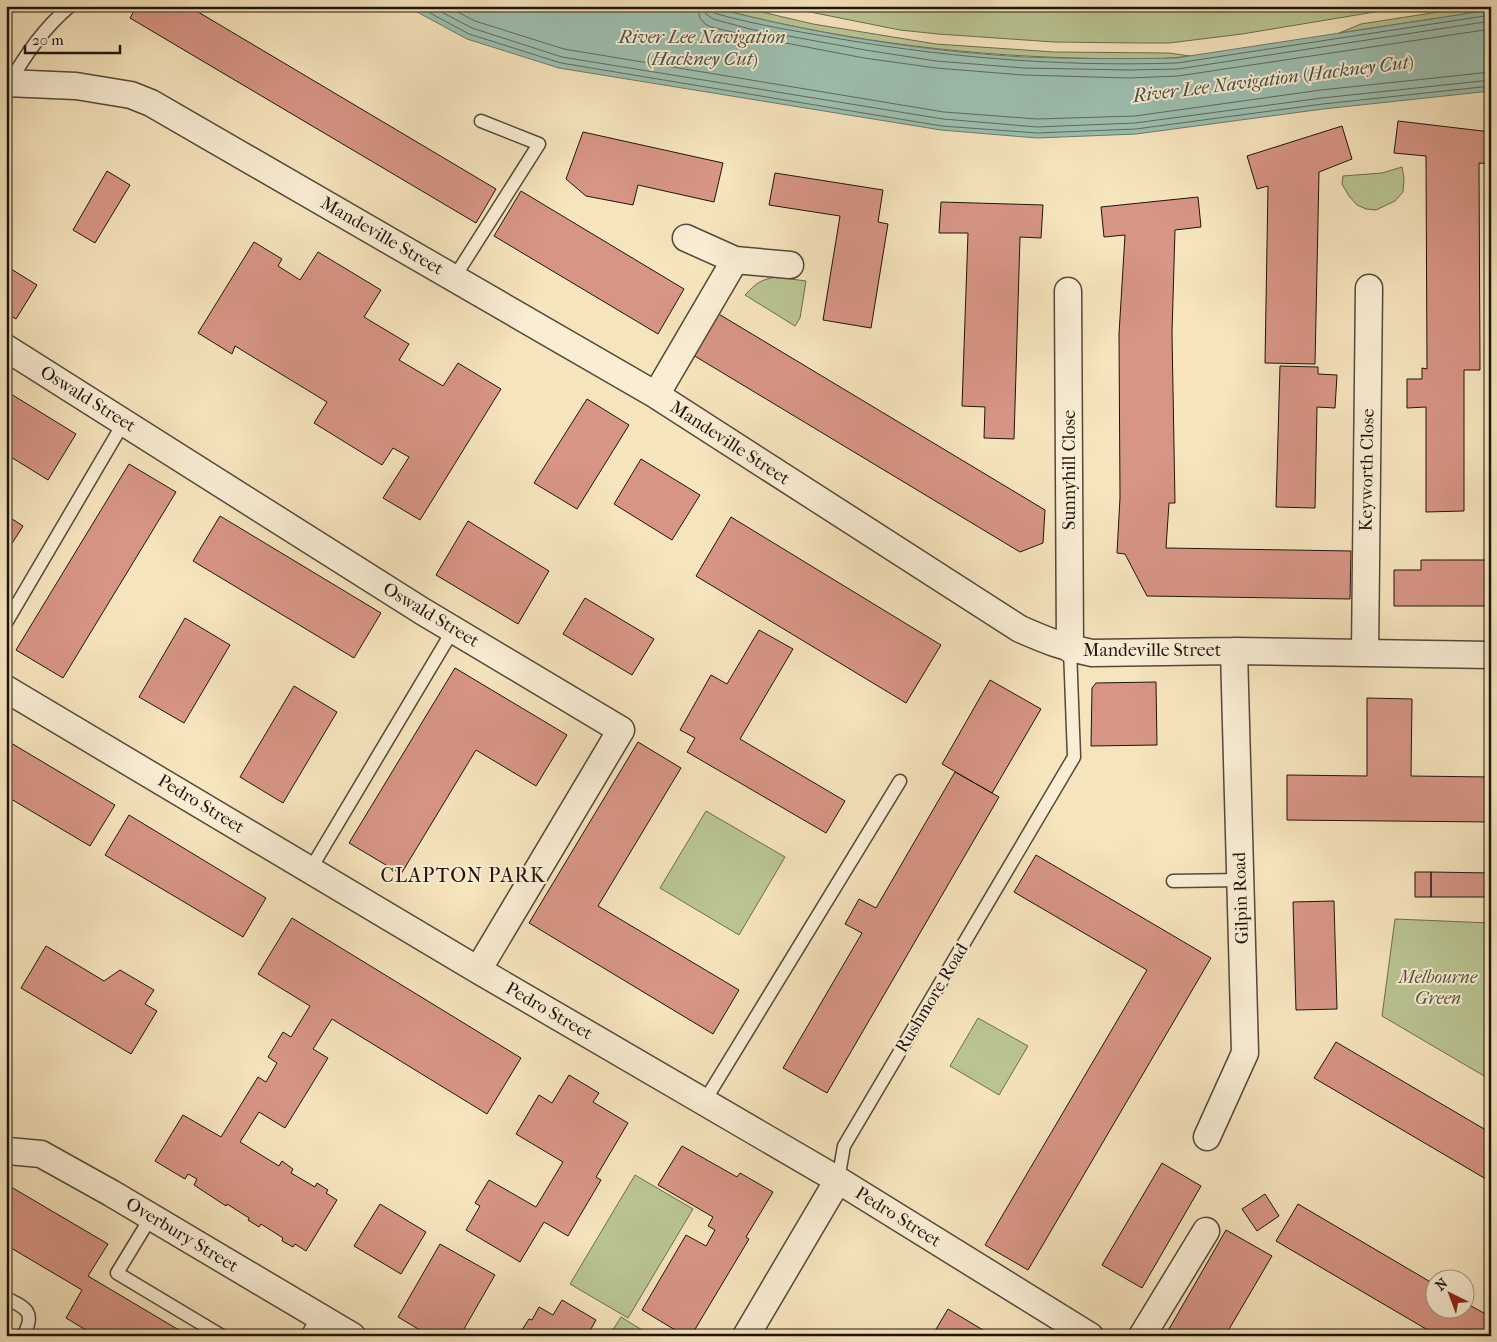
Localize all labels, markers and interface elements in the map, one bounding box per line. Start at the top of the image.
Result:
scale bar [25,22,120,54]
water label: River Lee Navigation (Hackney Cut) [616,26,786,70]
text: 20 m [32,31,64,49]
water label: River Lee Navigation (Hackney Cut) [1129,51,1415,107]
street label: Mandeville Street [317,192,448,280]
street label: Oswald Street [36,361,140,437]
street label: Mandeville Street [666,397,794,490]
street label: Keyworth Close [1355,408,1379,532]
street label: Sunnyhill Close [1059,410,1080,530]
street label: Oswald Street [379,578,483,652]
street label: Mandeville Street [1083,640,1222,661]
street label: Pedro Street [154,770,249,838]
street label: Gilpin Road [1229,851,1253,945]
district label: CLAPTON PARK [380,864,546,887]
street label: Rushmore Road [891,939,973,1057]
park label: Melbourne Green [1397,967,1478,1009]
street label: Pedro Street [502,978,597,1045]
street label: Pedro Street [851,1182,945,1252]
street label: Overbury Street [122,1193,243,1277]
north arrow [1424,1270,1474,1320]
text: N [1432,1275,1452,1295]

